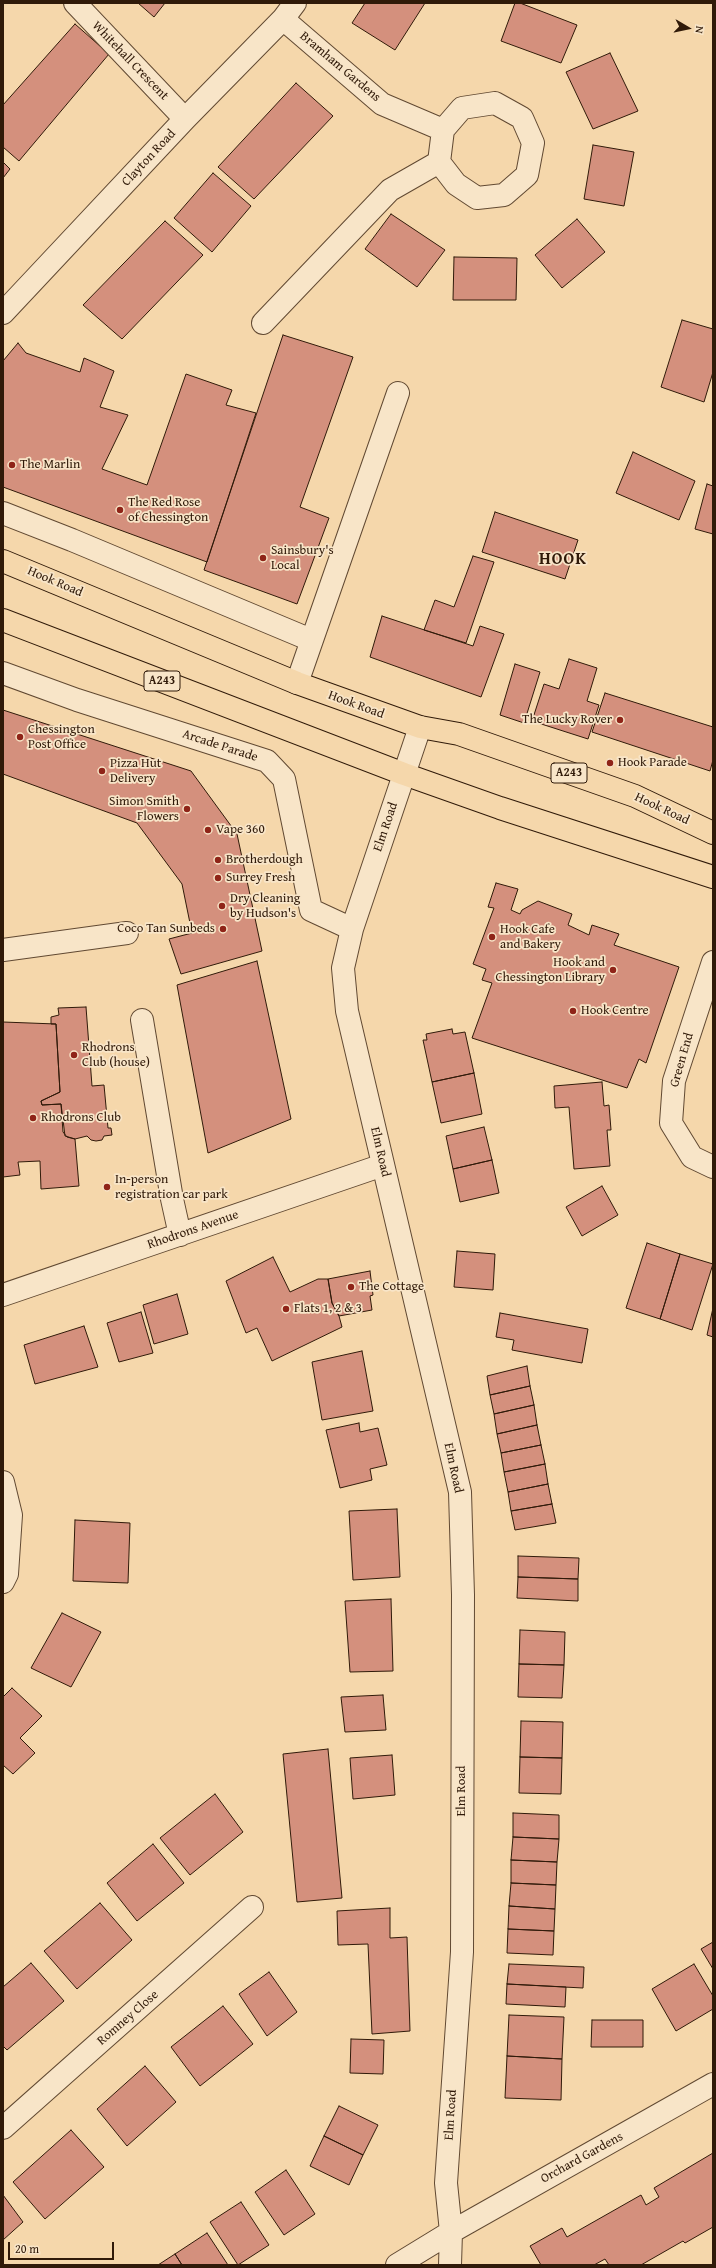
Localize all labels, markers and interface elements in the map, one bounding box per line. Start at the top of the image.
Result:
north arrow [668,8,708,48]
street label: Whitehall Crescent [88,18,172,104]
text: N [691,25,708,35]
street label: Bramham Gardens [296,29,384,105]
street label: Clayton Road [119,126,179,190]
place label: The Marlin [20,457,80,473]
marker: The Marlin [7,460,17,470]
place label: The Red Rose of Chessington [128,495,208,526]
marker: The Red Rose of Chessington [115,505,125,515]
place label: Sainsbury's Local [271,543,334,574]
district label: HOOK [539,550,587,570]
marker: Sainsbury's Local [258,553,268,563]
street label: Hook Road [25,563,85,601]
road number: A243 [144,671,180,691]
street label: Hook Road [326,688,386,722]
place label: The Lucky Rover [522,712,612,728]
marker: The Lucky Rover [615,715,625,725]
place label: Chessington Post Office [28,722,95,753]
street label: Arcade Parade [180,726,260,766]
marker: Chessington Post Office [15,732,25,742]
place label: Hook Parade [618,755,687,771]
place label: Pizza Hut Delivery [110,756,161,787]
marker: Hook Parade [605,758,615,768]
road number: A243 [551,763,587,783]
marker: Pizza Hut Delivery [97,766,107,776]
street label: Hook Road [632,790,692,828]
place label: Simon Smith Flowers [109,794,179,825]
street label: Elm Road [370,800,402,854]
marker: Simon Smith Flowers [182,804,192,814]
place label: Vape 360 [216,822,265,838]
marker: Vape 360 [203,825,213,835]
place label: Brotherdough [226,852,303,868]
marker: Brotherdough [213,855,223,865]
place label: Surrey Fresh [226,870,295,886]
marker: Surrey Fresh [213,873,223,883]
place label: Dry Cleaning by Hudson's [230,891,300,922]
marker: Dry Cleaning by Hudson's [217,901,227,911]
place label: Coco Tan Sunbeds [117,921,215,937]
place label: Hook Cafe and Bakery [500,922,561,953]
marker: Coco Tan Sunbeds [218,924,228,934]
marker: Hook Cafe and Bakery [487,932,497,942]
place label: Hook and Chessington Library [495,955,605,986]
marker: Hook and Chessington Library [608,965,618,975]
place label: Hook Centre [581,1003,649,1019]
marker: Hook Centre [568,1006,578,1016]
street label: Green End [667,1031,697,1089]
place label: Rhodrons Club (house) [82,1040,150,1071]
marker: Rhodrons Club (house) [69,1050,79,1060]
place label: Rhodrons Club [41,1110,121,1126]
marker: Rhodrons Club [28,1113,38,1123]
street label: Elm Road [367,1125,393,1179]
place label: In-person registration car park [115,1172,228,1203]
marker: In-person registration car park [102,1182,112,1192]
street label: Rhodrons Avenue [145,1207,241,1253]
place label: The Cottage [359,1279,424,1295]
marker: The Cottage [346,1282,356,1292]
place label: Flats 1, 2 & 3 [294,1301,362,1317]
marker: Flats 1, 2 & 3 [281,1304,291,1314]
street label: Elm Road [440,1441,466,1495]
street label: Elm Road [454,1766,470,1816]
street label: Romney Close [94,1987,162,2049]
street label: Elm Road [441,2089,461,2141]
street label: Orchard Gardens [538,2129,626,2187]
scale bar [10,2234,116,2260]
text: 20 m [15,2240,39,2257]

